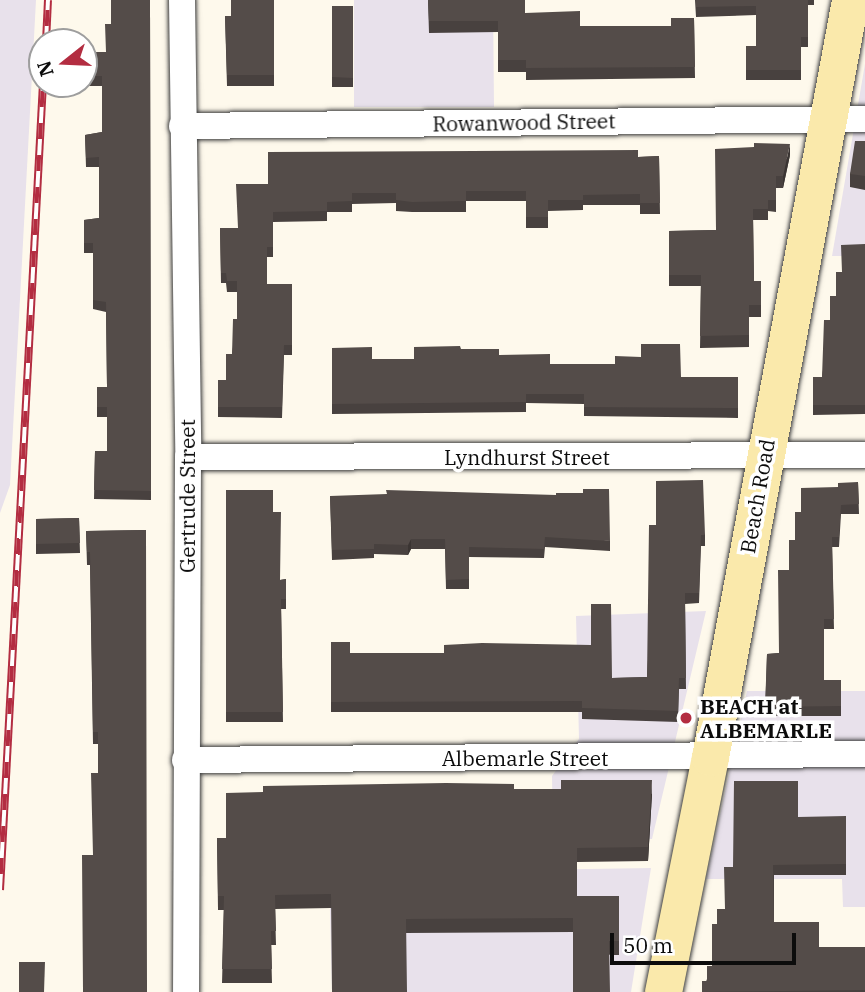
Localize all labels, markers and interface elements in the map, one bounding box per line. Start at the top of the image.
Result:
north arrow [28,28,98,98]
text: N [31,58,59,80]
street label: Rowanwood Street [432,108,616,136]
street label: Gertrude Street [174,419,200,573]
street label: Beach Road [735,437,779,555]
street label: Lyndhurst Street [444,444,610,470]
place label: BEACH at ALBEMARLE [700,693,832,743]
marker: BEACH at ALBEMARLE [678,710,694,726]
street label: Albemarle Street [442,745,608,771]
scale bar [613,918,798,962]
text: 50 m [623,931,673,959]

